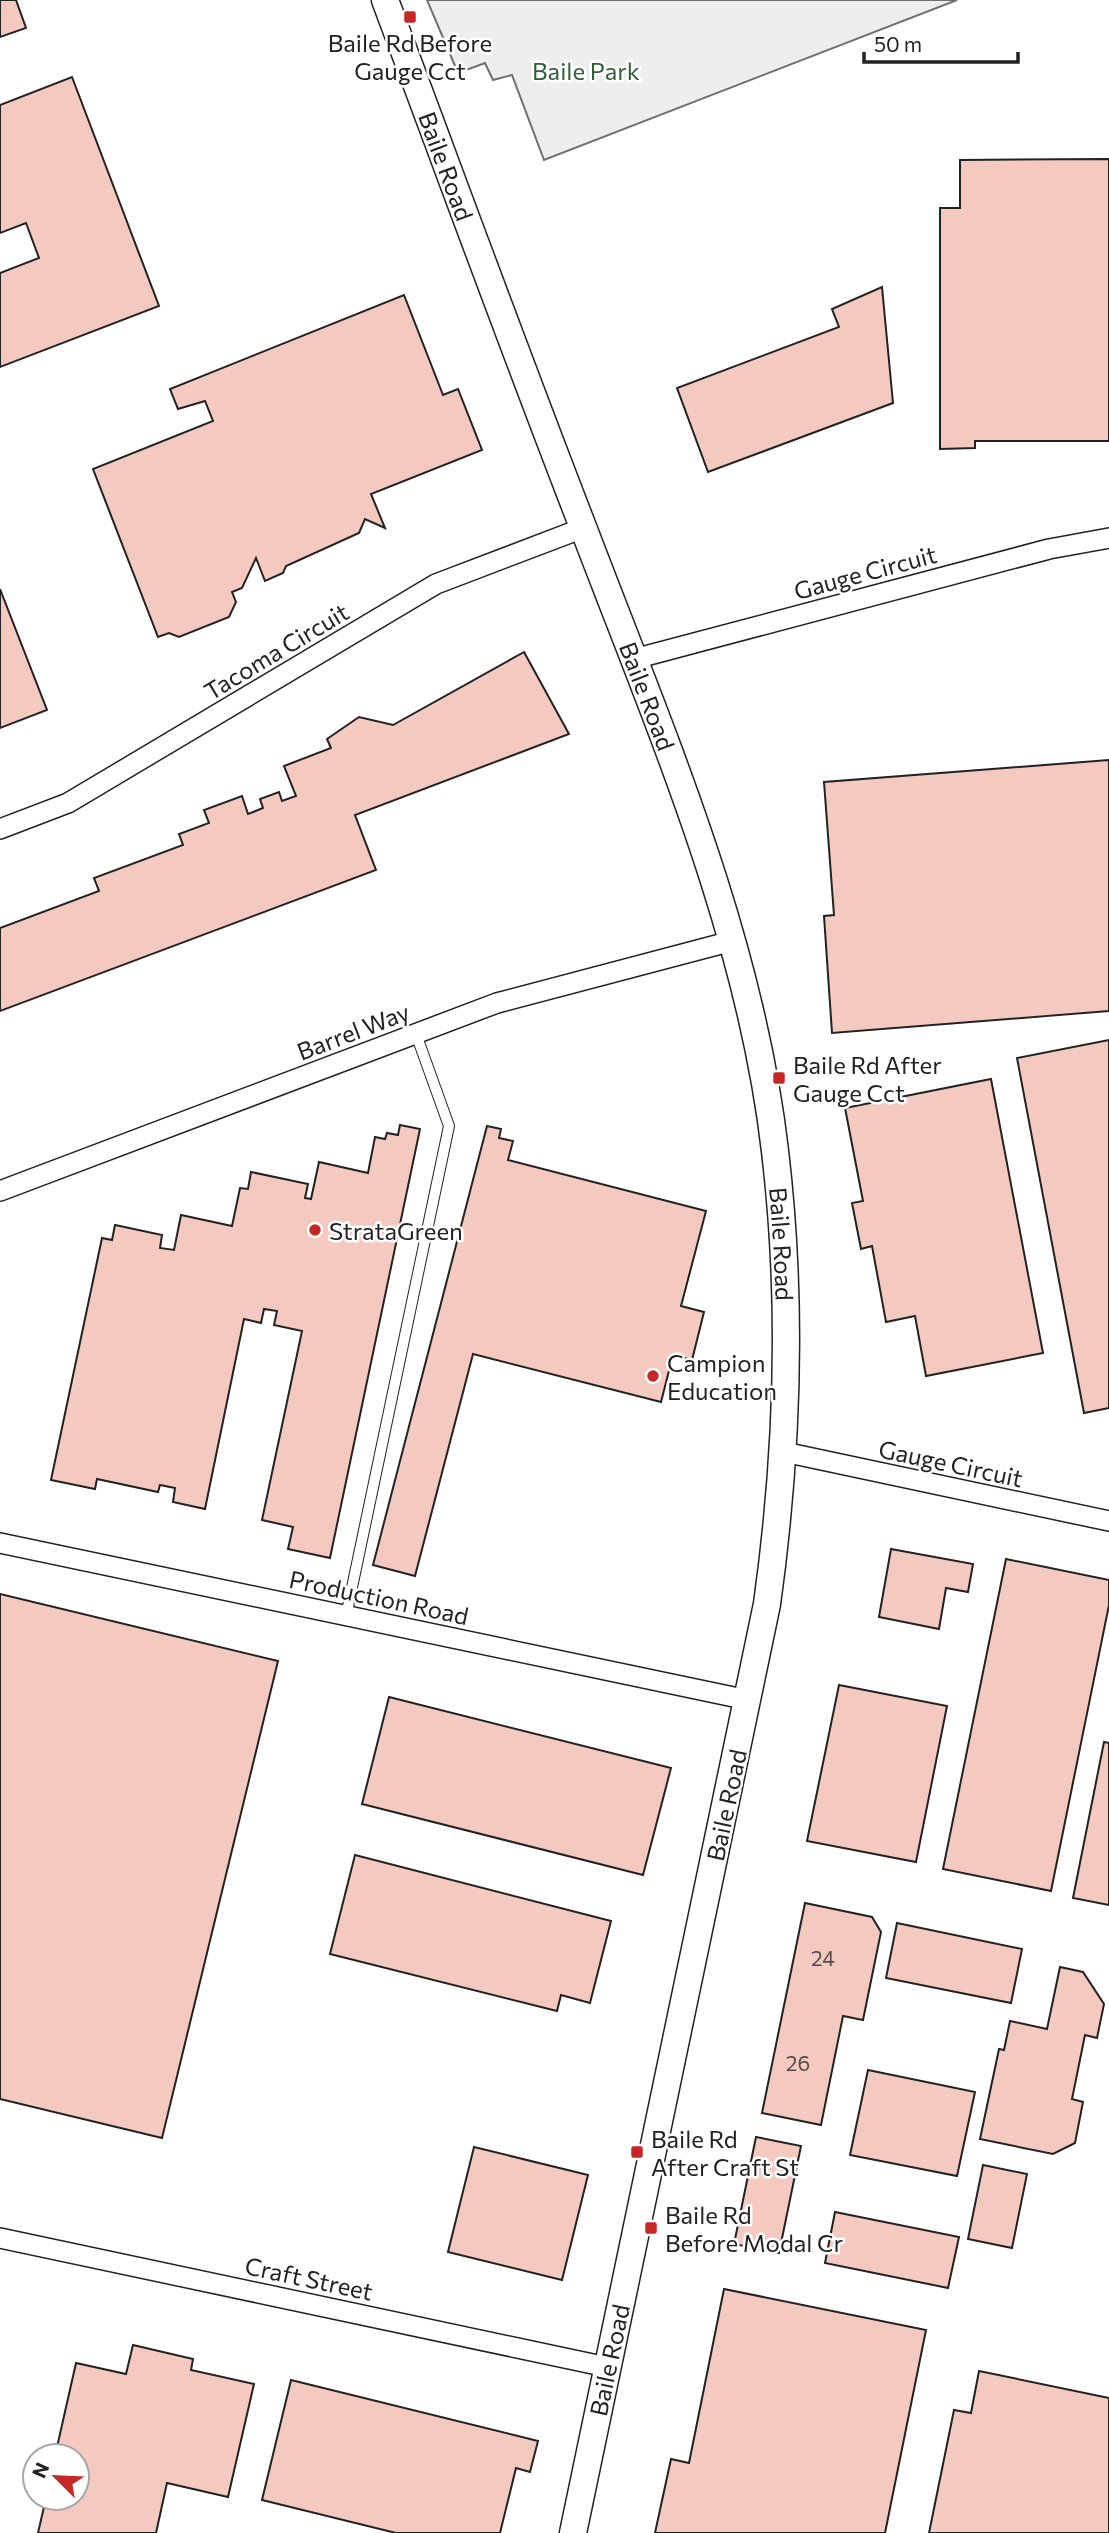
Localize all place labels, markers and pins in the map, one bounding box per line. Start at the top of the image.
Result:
marker: Baile Rd Before Gauge Cct [402,9,418,25]
place label: Baile Rd Before Gauge Cct [328,28,492,85]
place label: Baile Rd After Gauge Cct [793,1050,942,1107]
marker: Baile Rd After Gauge Cct [771,1070,787,1086]
place label: StrataGreen [329,1216,463,1245]
marker: StrataGreen [307,1222,323,1238]
place label: Campion Education [667,1348,777,1405]
marker: Campion Education [645,1368,661,1384]
place label: Baile Rd After Craft St [651,2124,799,2181]
marker: Baile Rd After Craft St [629,2144,645,2160]
place label: Baile Rd Before Modal Cr [665,2200,843,2257]
marker: Baile Rd Before Modal Cr [643,2220,659,2236]

